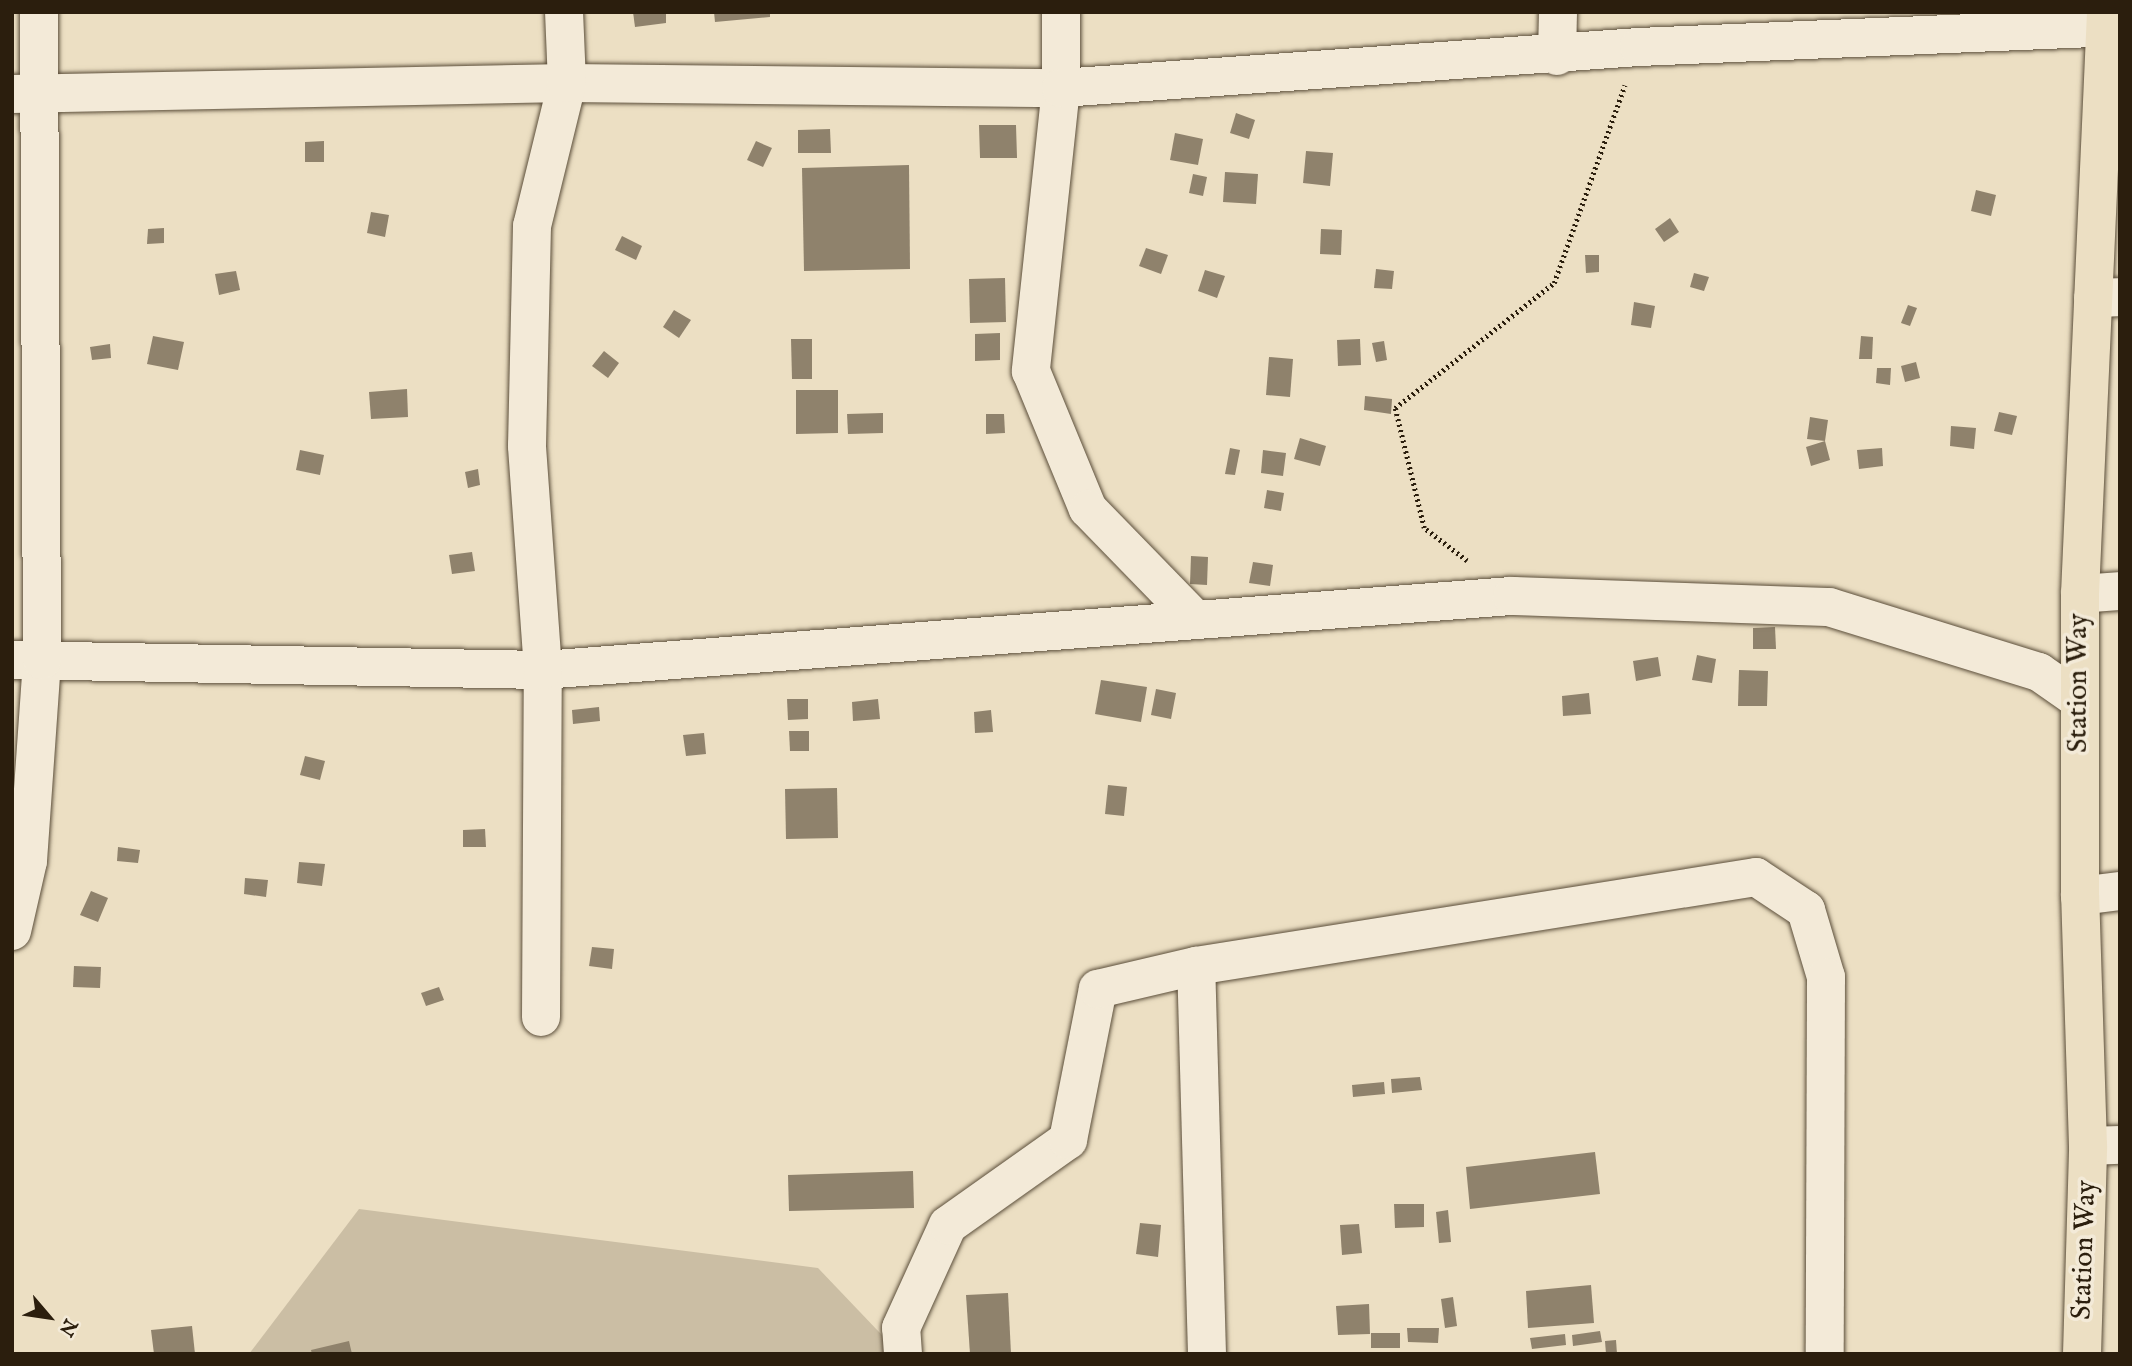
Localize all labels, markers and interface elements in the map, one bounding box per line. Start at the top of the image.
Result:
street label: Station Way [2062,613,2096,753]
street label: Station Way [2066,1180,2104,1320]
north arrow [14,1282,84,1352]
text: N [53,1314,82,1340]

